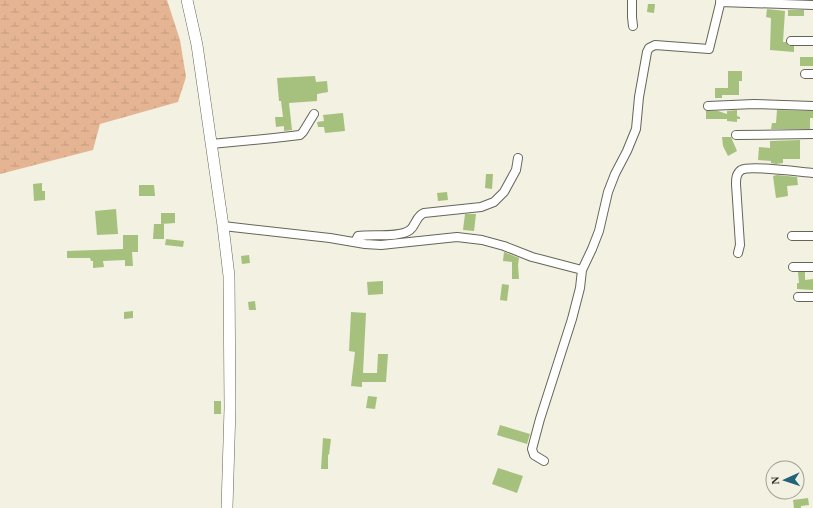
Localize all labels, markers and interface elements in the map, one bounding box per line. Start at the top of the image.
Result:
north arrow [765,460,805,500]
text: N [769,476,781,485]

